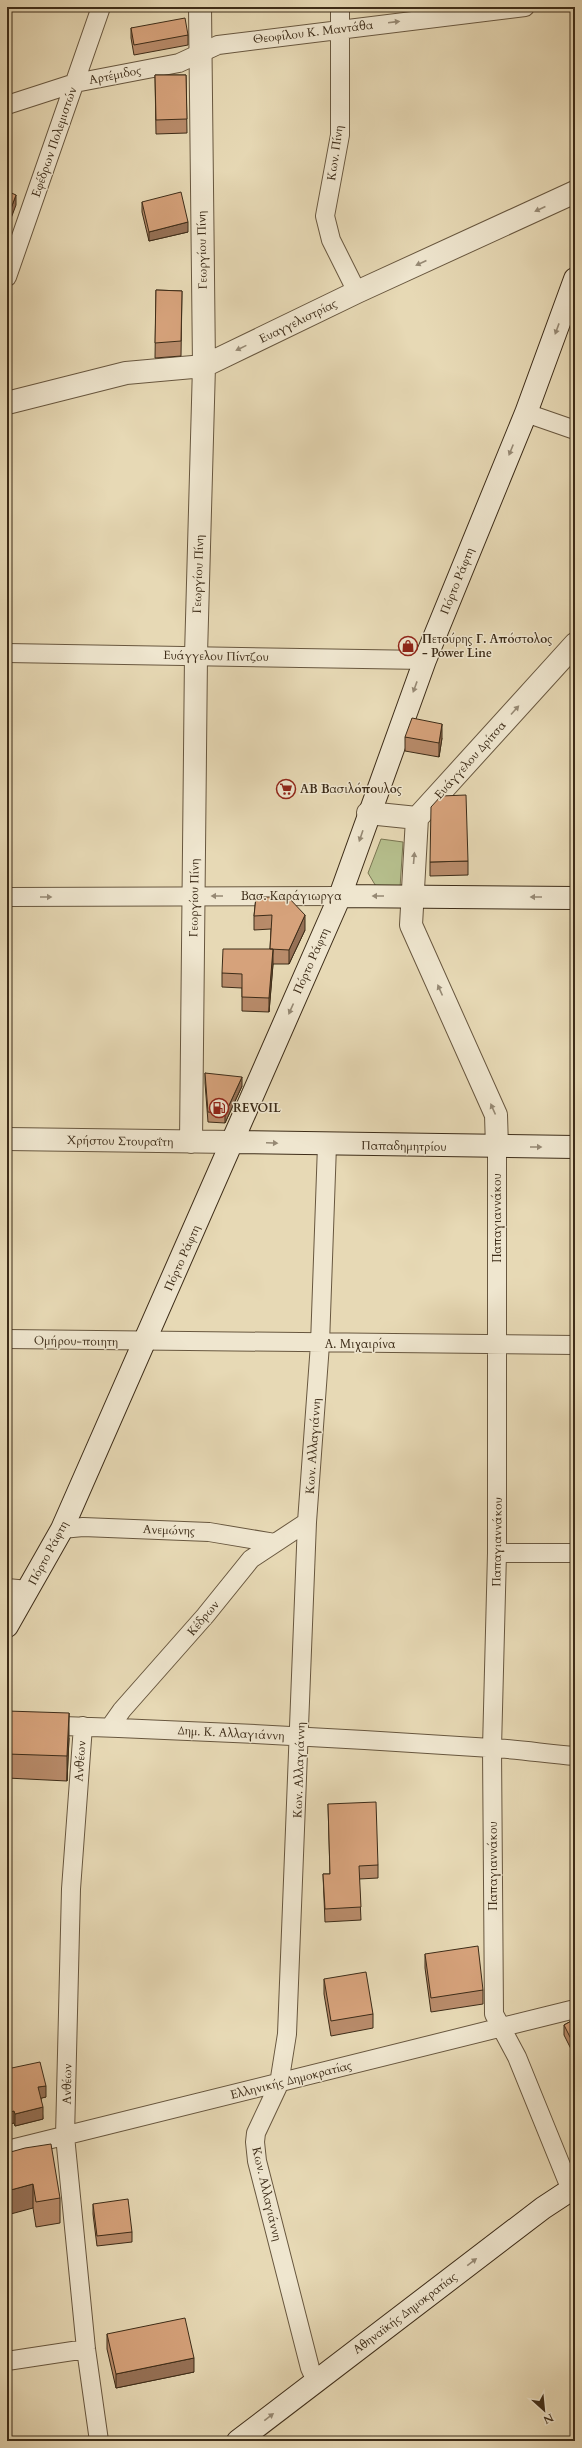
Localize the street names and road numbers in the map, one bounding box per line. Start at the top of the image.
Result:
street label: Θεοφίλου Κ. Μαντάθα [252,17,375,48]
street label: Αρτέμιδος [87,62,143,88]
street label: Εφέδρων Πολεμιστών [28,85,81,200]
street label: Κων. Πίνη [323,124,347,182]
street label: Γεωργίου Πίνη [193,211,212,289]
street label: Ευαγγελιστρίας [256,295,340,348]
street label: Γεωργίου Πίνη [189,534,208,614]
street label: Πόρτο Ράφτη [436,545,479,617]
street label: Ευάγγελου Πίντζου [163,647,269,666]
street label: Ευάγγελου Δρίτσα [431,717,511,803]
street label: Γεωργίου Πίνη [185,859,204,937]
street label: Βασ. Καράγιωργα [241,888,342,905]
street label: Πόρτο Ράφτη [289,926,334,997]
street label: Χρήστου Στουραΐτη [67,1132,173,1150]
street label: Παπαδημητρίου [361,1137,447,1155]
street label: Παπαγιαννάκου [489,1173,506,1263]
street label: Πόρτο Ράφτη [160,1223,205,1294]
street label: Ομήρου-ποιητη [34,1332,118,1350]
street label: Α. Μιχαιρίνα [325,1336,396,1352]
street label: Κων. Αλλαγιάννη [302,1398,325,1495]
street label: Παπαγιαννάκου [488,1497,507,1587]
street label: Πόρτο Ράφτη [24,1518,73,1588]
street label: Ανεμώνης [143,1521,195,1539]
street label: Κέδρων [183,1597,223,1639]
street label: Δημ. Κ. Αλλαγιάννη [177,1722,285,1745]
street label: Κων. Αλλαγιάννη [289,1722,310,1818]
street label: Ανθέων [71,1740,89,1782]
street label: Παπαγιαννάκου [485,1821,502,1911]
street label: Ελληνικής Δημοκρατίας [228,2057,354,2103]
street label: Ανθέων [59,2063,75,2105]
street label: Κων. Αλλαγιάννη [247,2145,286,2243]
street label: Αθηναϊκής Δημοκρατίας [350,2269,460,2357]

